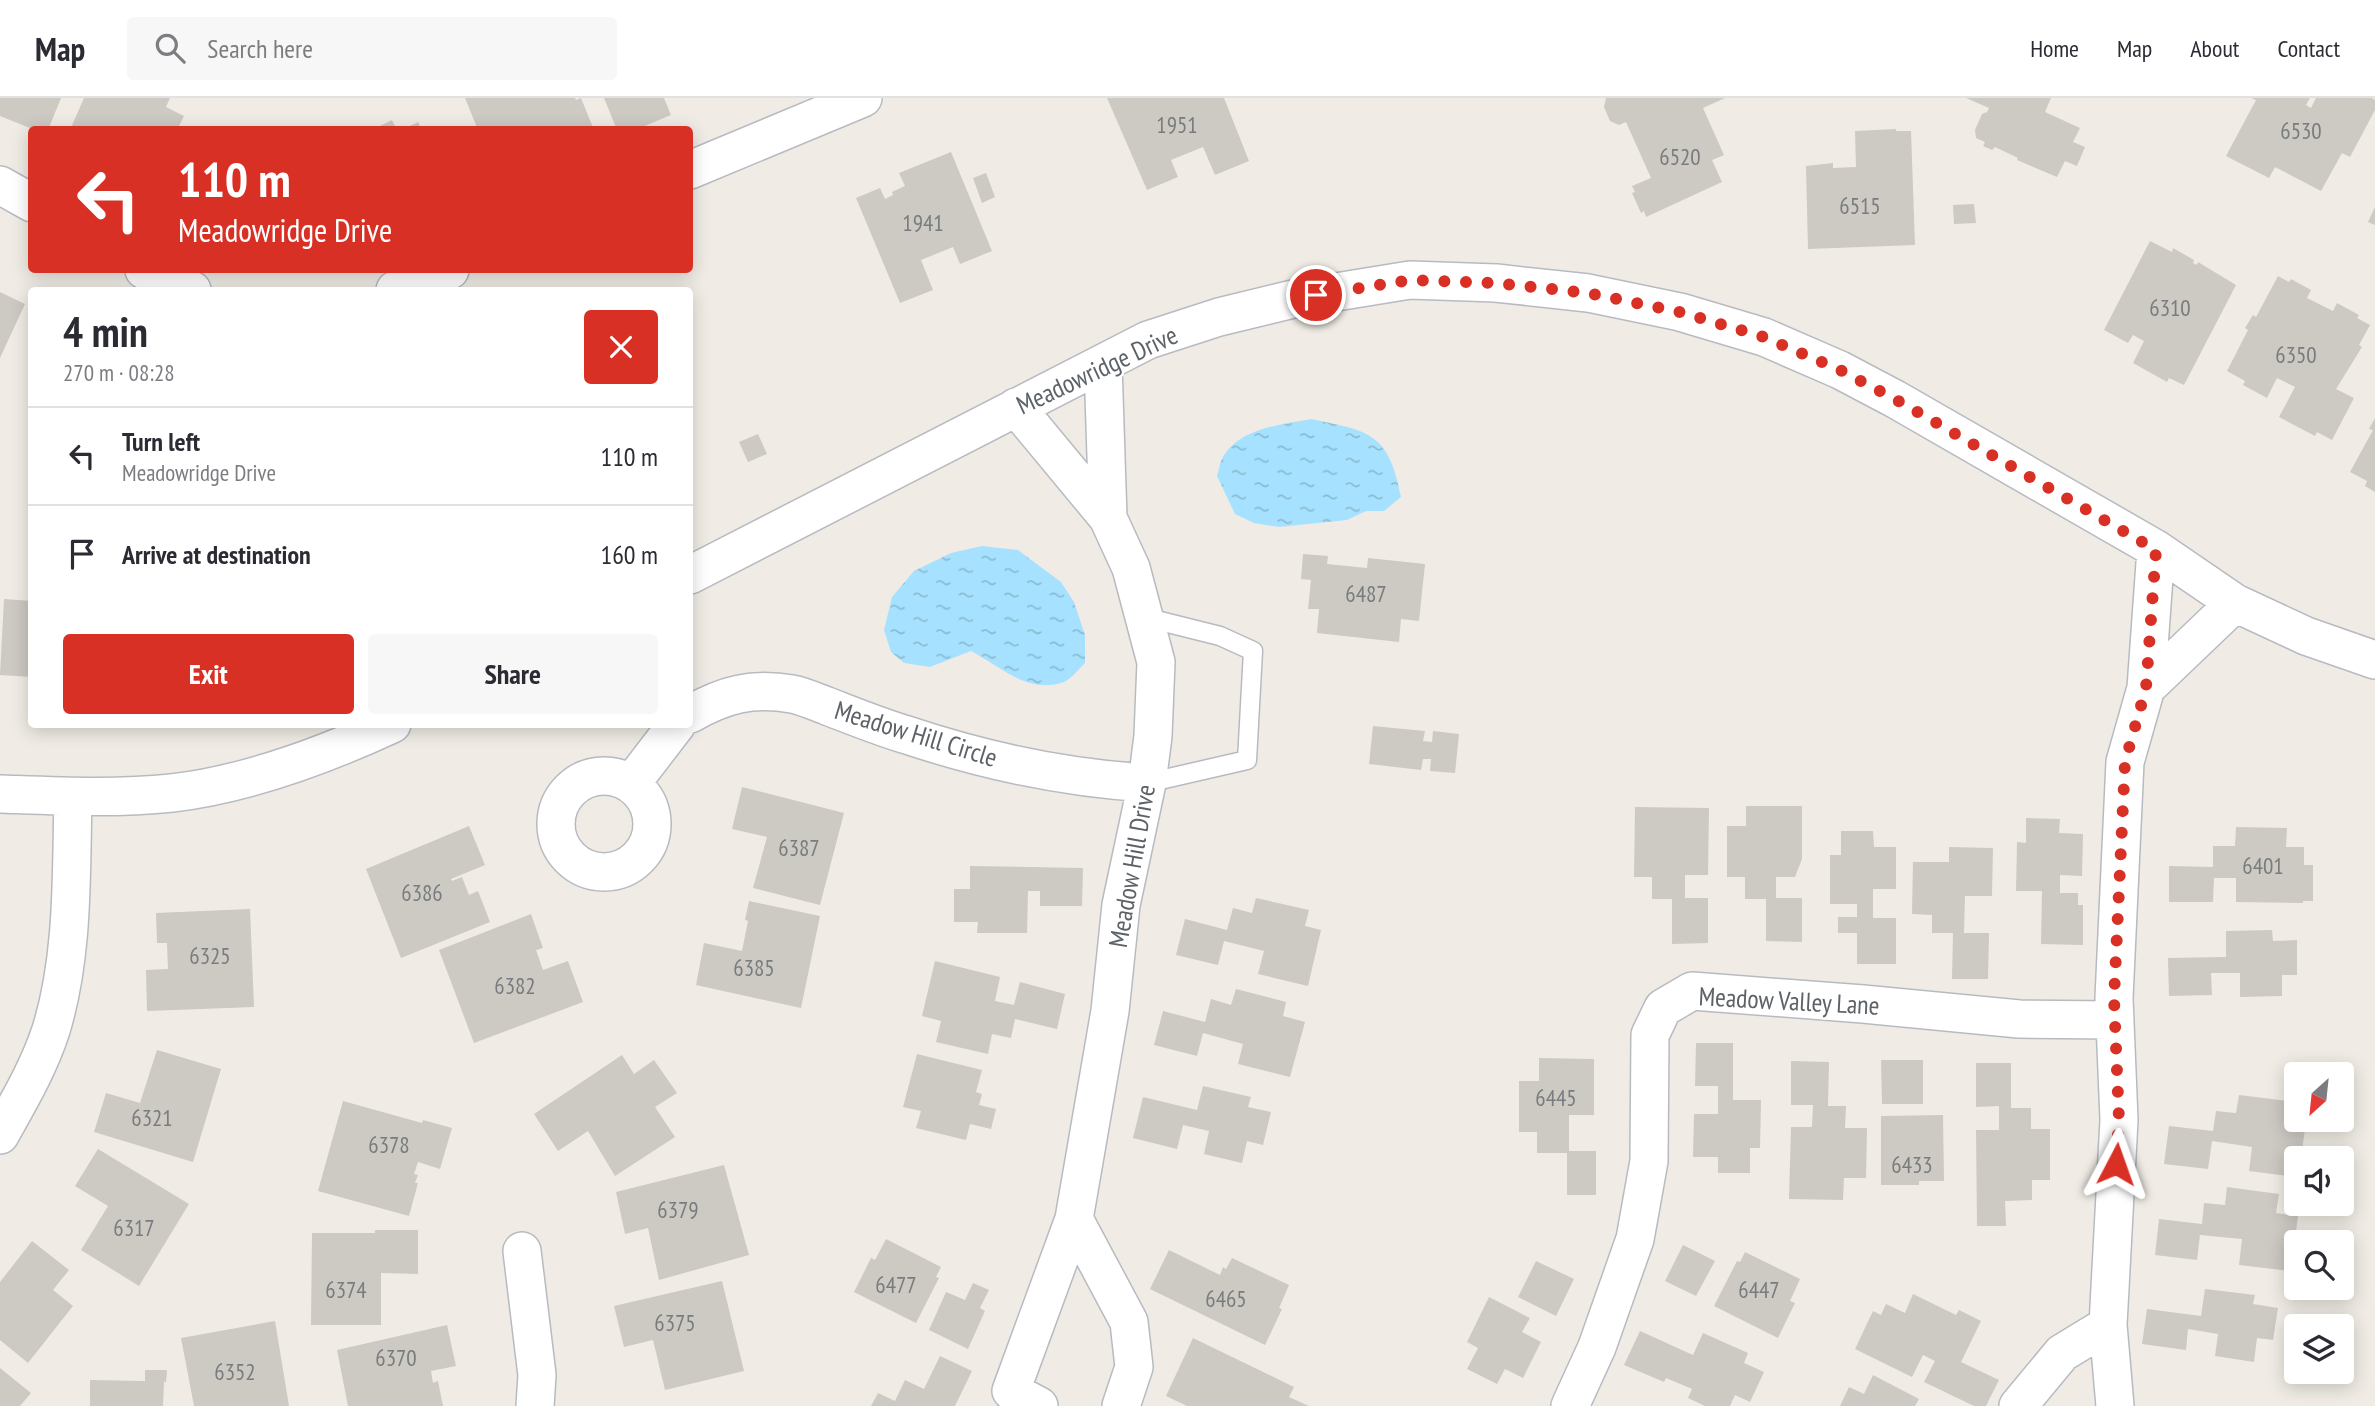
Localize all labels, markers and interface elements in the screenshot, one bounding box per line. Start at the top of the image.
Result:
search box [127,17,617,80]
text: Map [35,27,85,70]
icon: search [151,29,189,67]
text: Search here [207,32,313,65]
text: Home [2030,33,2079,64]
text: Map [2117,33,2152,64]
text: About [2190,33,2239,64]
text: Contact [2277,33,2340,64]
house number: 1951 [1156,110,1198,139]
house number: 6530 [2280,116,2322,145]
house number: 6520 [1659,142,1701,171]
text: 110 m [178,147,291,211]
icon: left [63,154,154,245]
house number: 6515 [1839,191,1881,220]
house number: 1941 [902,208,944,237]
text: Meadowridge Drive [178,209,392,251]
pin [1286,265,1346,325]
icon: arrive [1297,276,1335,314]
house number: 6310 [2149,293,2191,322]
text: 4 min [63,304,148,359]
button: close [584,310,658,384]
street label: Meadowridge Drive [1011,318,1183,421]
house number: 6350 [2275,340,2317,369]
text: 270 m · 08:28 [63,358,175,387]
text: Turn left [122,425,200,458]
icon: left [63,437,101,475]
text: 110 m [600,440,658,473]
text: Meadowridge Drive [122,458,276,487]
icon: arrive [63,535,101,573]
text: Arrive at destination [122,538,311,571]
text: 160 m [600,538,658,571]
house number: 6487 [1345,579,1387,608]
button: Exit [63,634,354,714]
button: Share [368,634,658,714]
street label: Meadow Hill Circle [831,693,1001,774]
street label: Meadow Hill Drive [1101,782,1162,950]
house number: 6387 [778,833,820,862]
house number: 6401 [2242,851,2284,880]
house number: 6386 [401,878,443,907]
house number: 6325 [189,941,231,970]
house number: 6385 [733,953,775,982]
house number: 6382 [494,971,536,1000]
street label: Meadow Valley Lane [1698,979,1880,1022]
north arrow [2284,1062,2354,1132]
map controls [2284,1062,2354,1384]
house number: 6445 [1535,1083,1577,1112]
house number: 6321 [131,1103,173,1132]
position arrow [2079,1127,2153,1201]
house number: 6378 [368,1130,410,1159]
button: sound [2284,1146,2354,1216]
house number: 6433 [1891,1150,1933,1179]
house number: 6379 [657,1195,699,1224]
house number: 6317 [113,1213,155,1242]
button: search [2284,1230,2354,1300]
house number: 6477 [875,1270,917,1299]
house number: 6374 [325,1275,367,1304]
house number: 6447 [1738,1275,1780,1304]
house number: 6465 [1205,1284,1247,1313]
house number: 6375 [654,1308,696,1337]
button: layers [2284,1314,2354,1384]
house number: 6370 [375,1343,417,1372]
house number: 6352 [214,1357,256,1386]

